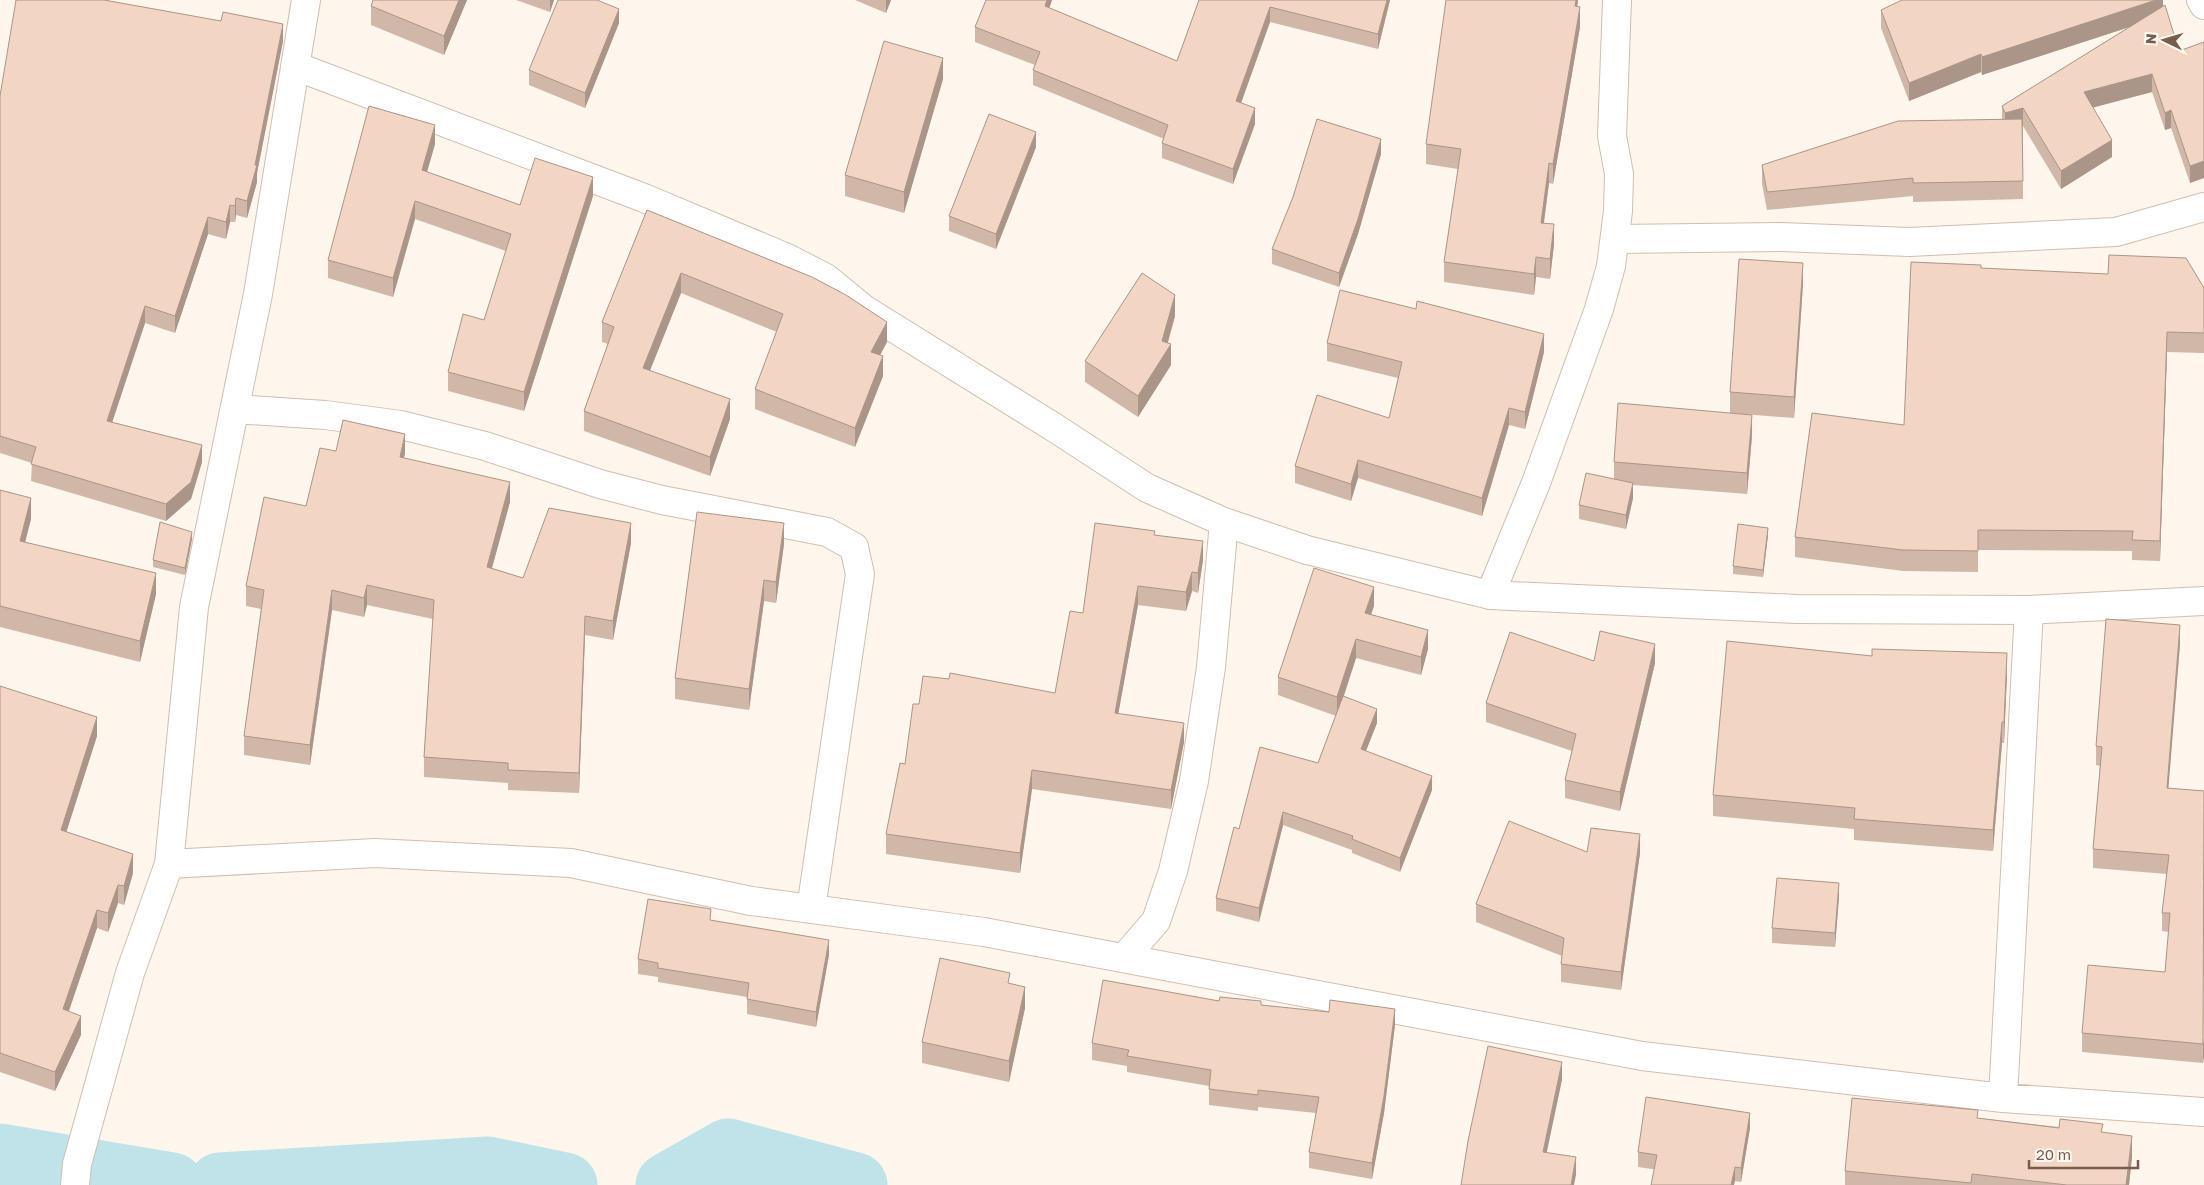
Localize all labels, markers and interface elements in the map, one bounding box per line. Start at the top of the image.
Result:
north arrow [2139,15,2189,65]
text: N [2142,33,2159,45]
scale bar [2029,1138,2138,1170]
text: 20 m [2036,1145,2071,1163]

